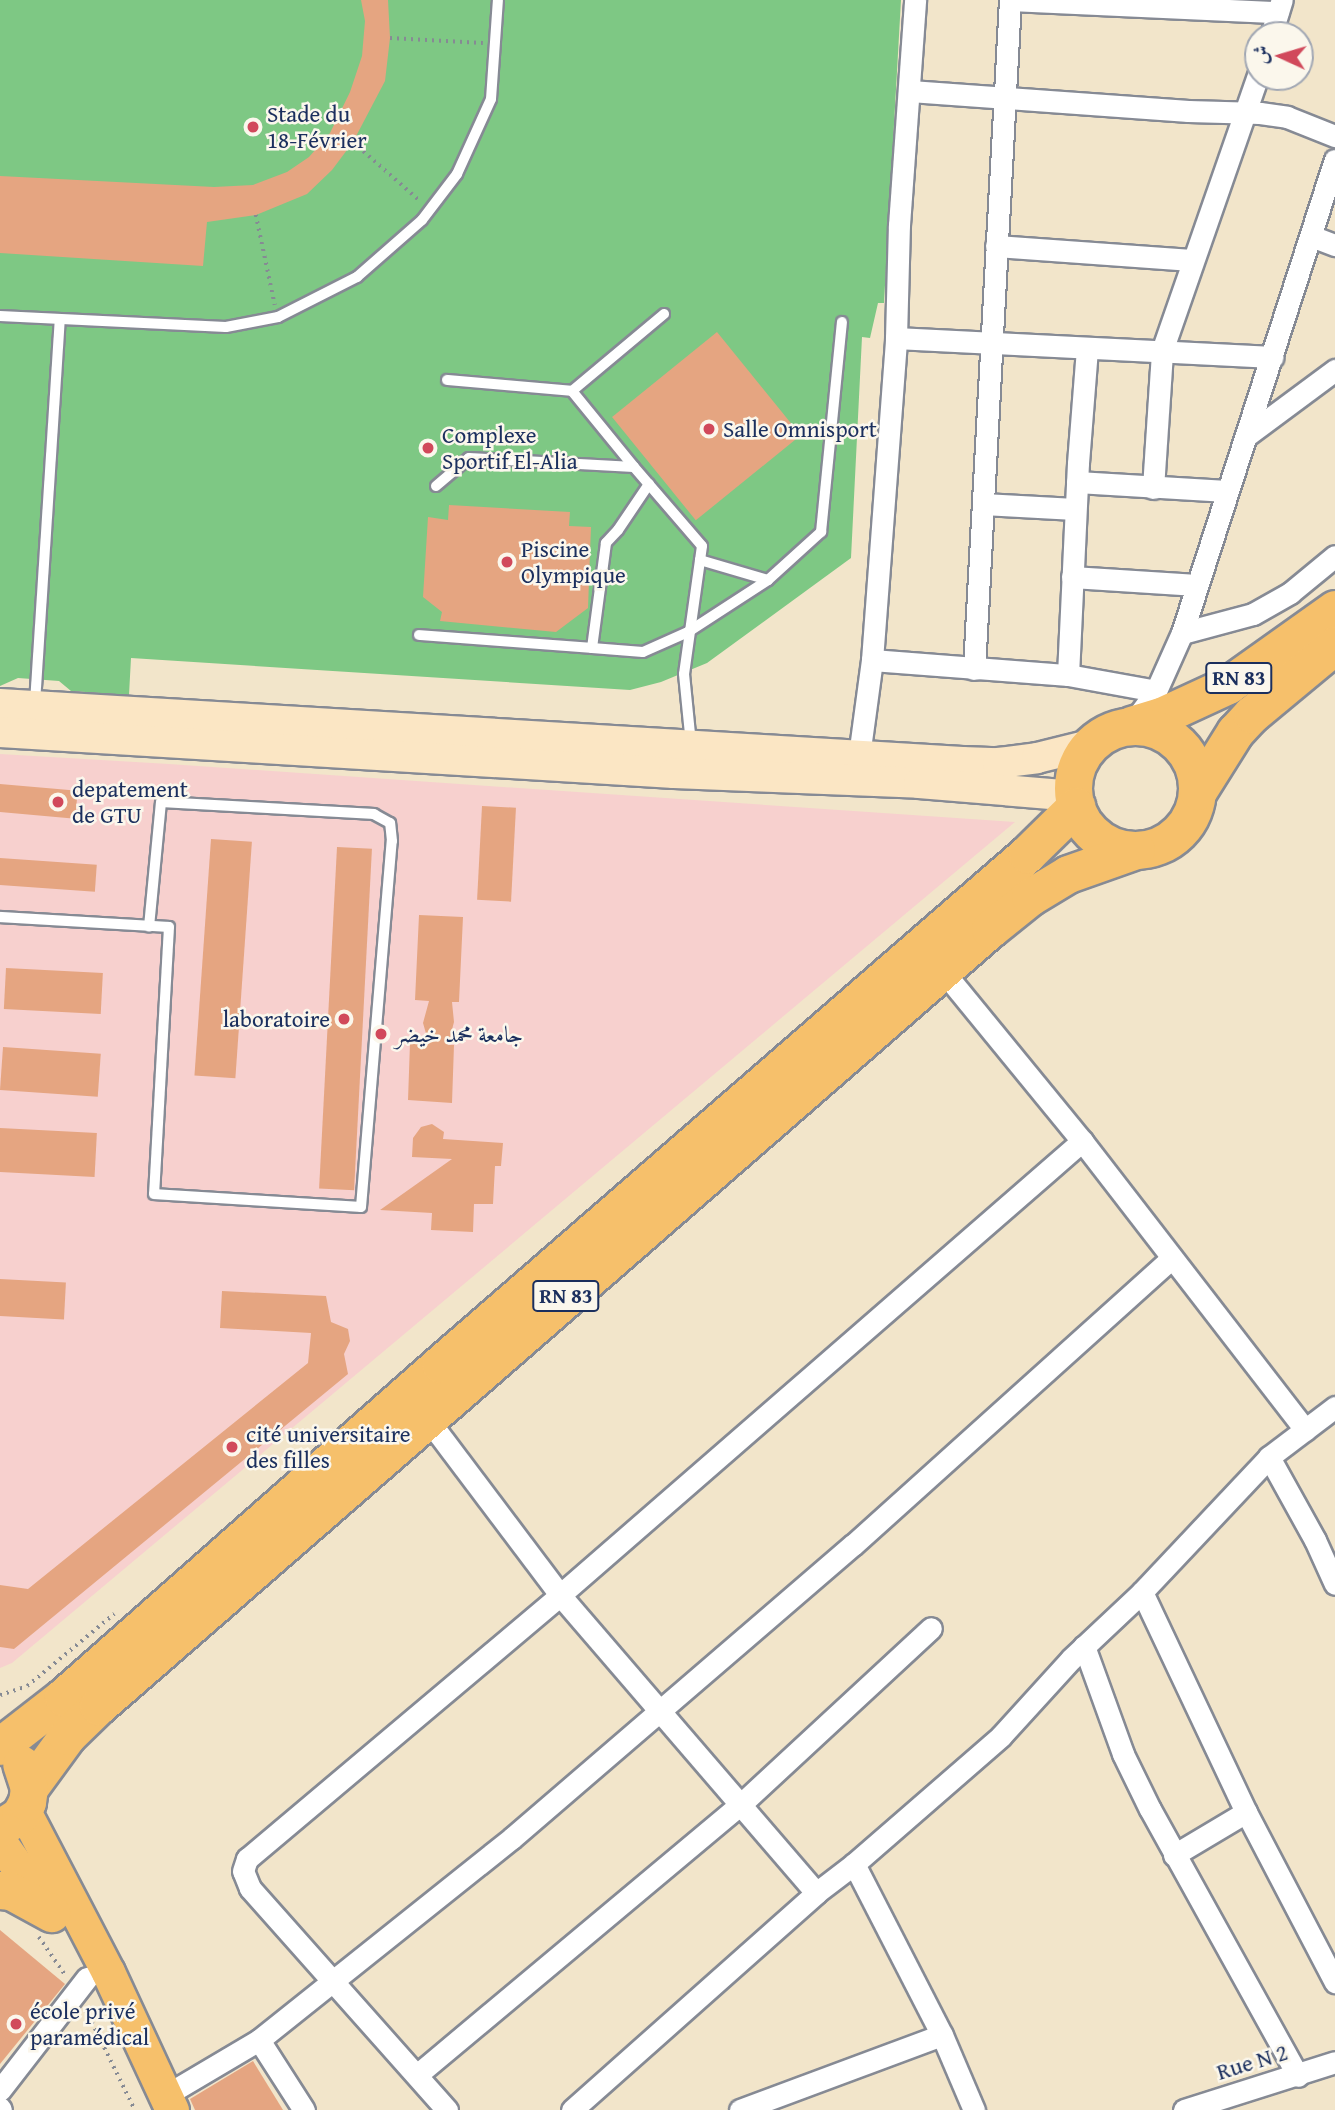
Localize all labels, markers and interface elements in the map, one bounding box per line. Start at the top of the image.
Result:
north arrow [1244,21,1314,91]
text: ش [1245,44,1275,65]
place label: Stade du 18-Février [267,100,367,154]
marker: Stade du 18-Février [245,119,261,135]
place label: Salle Omnisport [723,415,877,443]
place label: Complexe Sportif El-Alia [442,421,578,475]
marker: Salle Omnisport [701,421,717,437]
marker: Complexe Sportif El-Alia [420,440,436,456]
place label: Piscine Olympique [521,535,626,589]
marker: Piscine Olympique [499,554,515,570]
road number: RN 83 [1204,660,1274,696]
place label: depatement de GTU [72,775,188,829]
marker: depatement de GTU [50,794,66,810]
place label: laboratoire [223,1005,330,1033]
marker: laboratoire [336,1011,352,1027]
place label: جامعة محمد خيضر [395,1020,523,1048]
marker: جامعة محمد خيضر [373,1026,389,1042]
road number: RN 83 [531,1278,601,1314]
place label: cité universitaire des filles [246,1420,411,1474]
marker: cité universitaire des filles [224,1439,240,1455]
place label: école privé paramédical [30,1997,149,2051]
marker: école privé paramédical [8,2016,24,2032]
street label: Rue N 2 [1213,2038,1291,2086]

